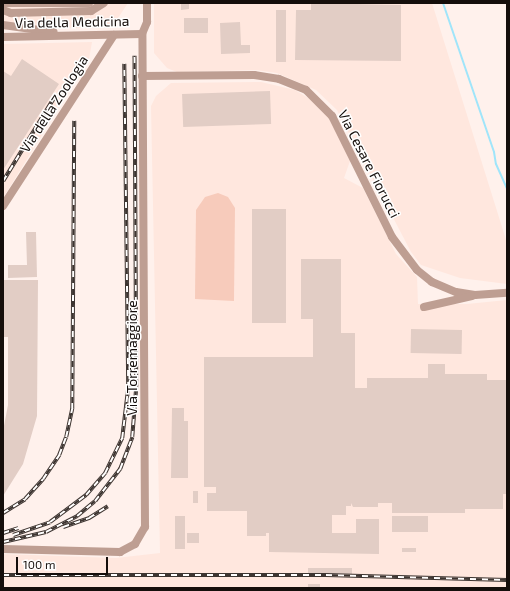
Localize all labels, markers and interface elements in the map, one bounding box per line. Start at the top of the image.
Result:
street label: Via della Medicina [14,13,130,31]
street label: Via della Zoologia [16,52,92,156]
street label: Via Cesare Fiorucci [335,107,403,221]
street label: Via Torremaggiore [124,300,140,416]
scale bar [18,549,110,575]
text: 100 m [23,557,55,571]

